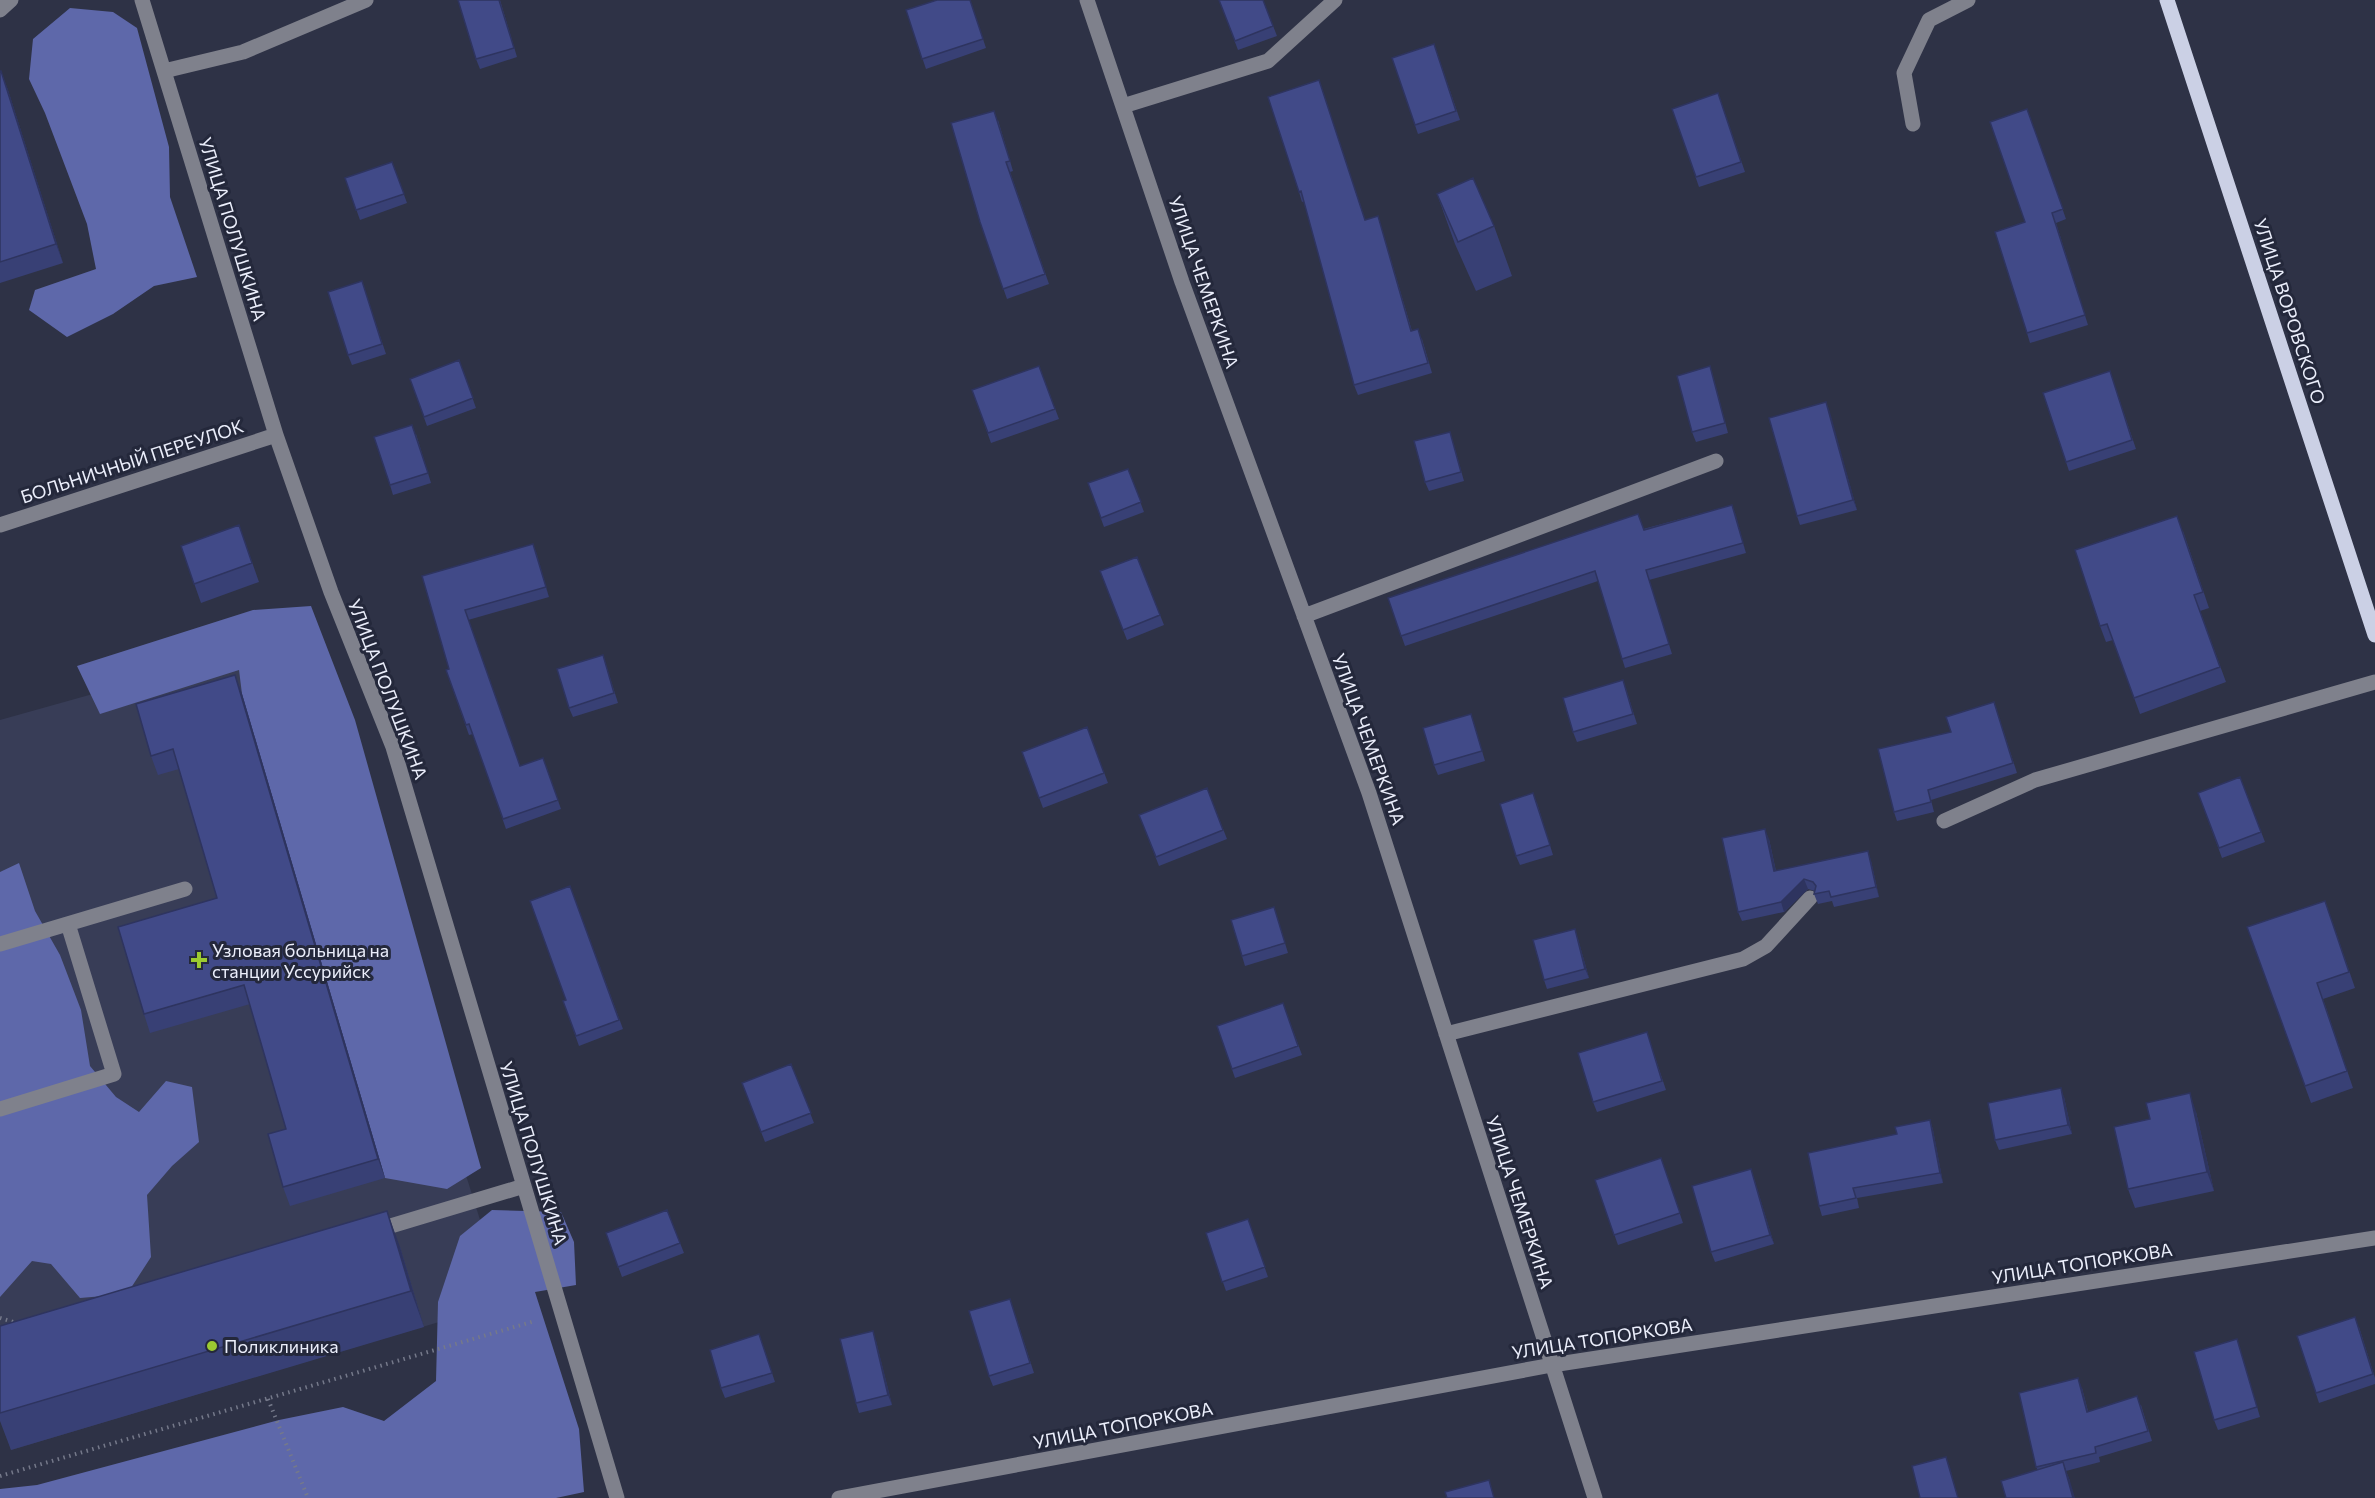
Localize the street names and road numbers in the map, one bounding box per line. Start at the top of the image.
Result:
street label: УЛИЦА ПОЛУШКИНА [195,134,271,324]
street label: УЛИЦА ЧЕМЕРКИНА [1164,193,1244,371]
street label: УЛИЦА ВОРОВСКОГО [2250,215,2330,407]
street label: БОЛЬНИЧНЫЙ ПЕРЕУЛОК [18,415,246,507]
street label: УЛИЦА ПОЛУШКИНА [343,596,433,782]
street label: УЛИЦА ЧЕМЕРКИНА [1328,650,1410,828]
street label: УЛИЦА ПОЛУШКИНА [496,1058,572,1248]
street label: УЛИЦА ЧЕМЕРКИНА [1482,1113,1558,1291]
street label: УЛИЦА ТОПОРКОВА [1990,1238,2174,1288]
street label: УЛИЦА ТОПОРКОВА [1510,1313,1694,1363]
street label: УЛИЦА ТОПОРКОВА [1031,1397,1215,1453]

